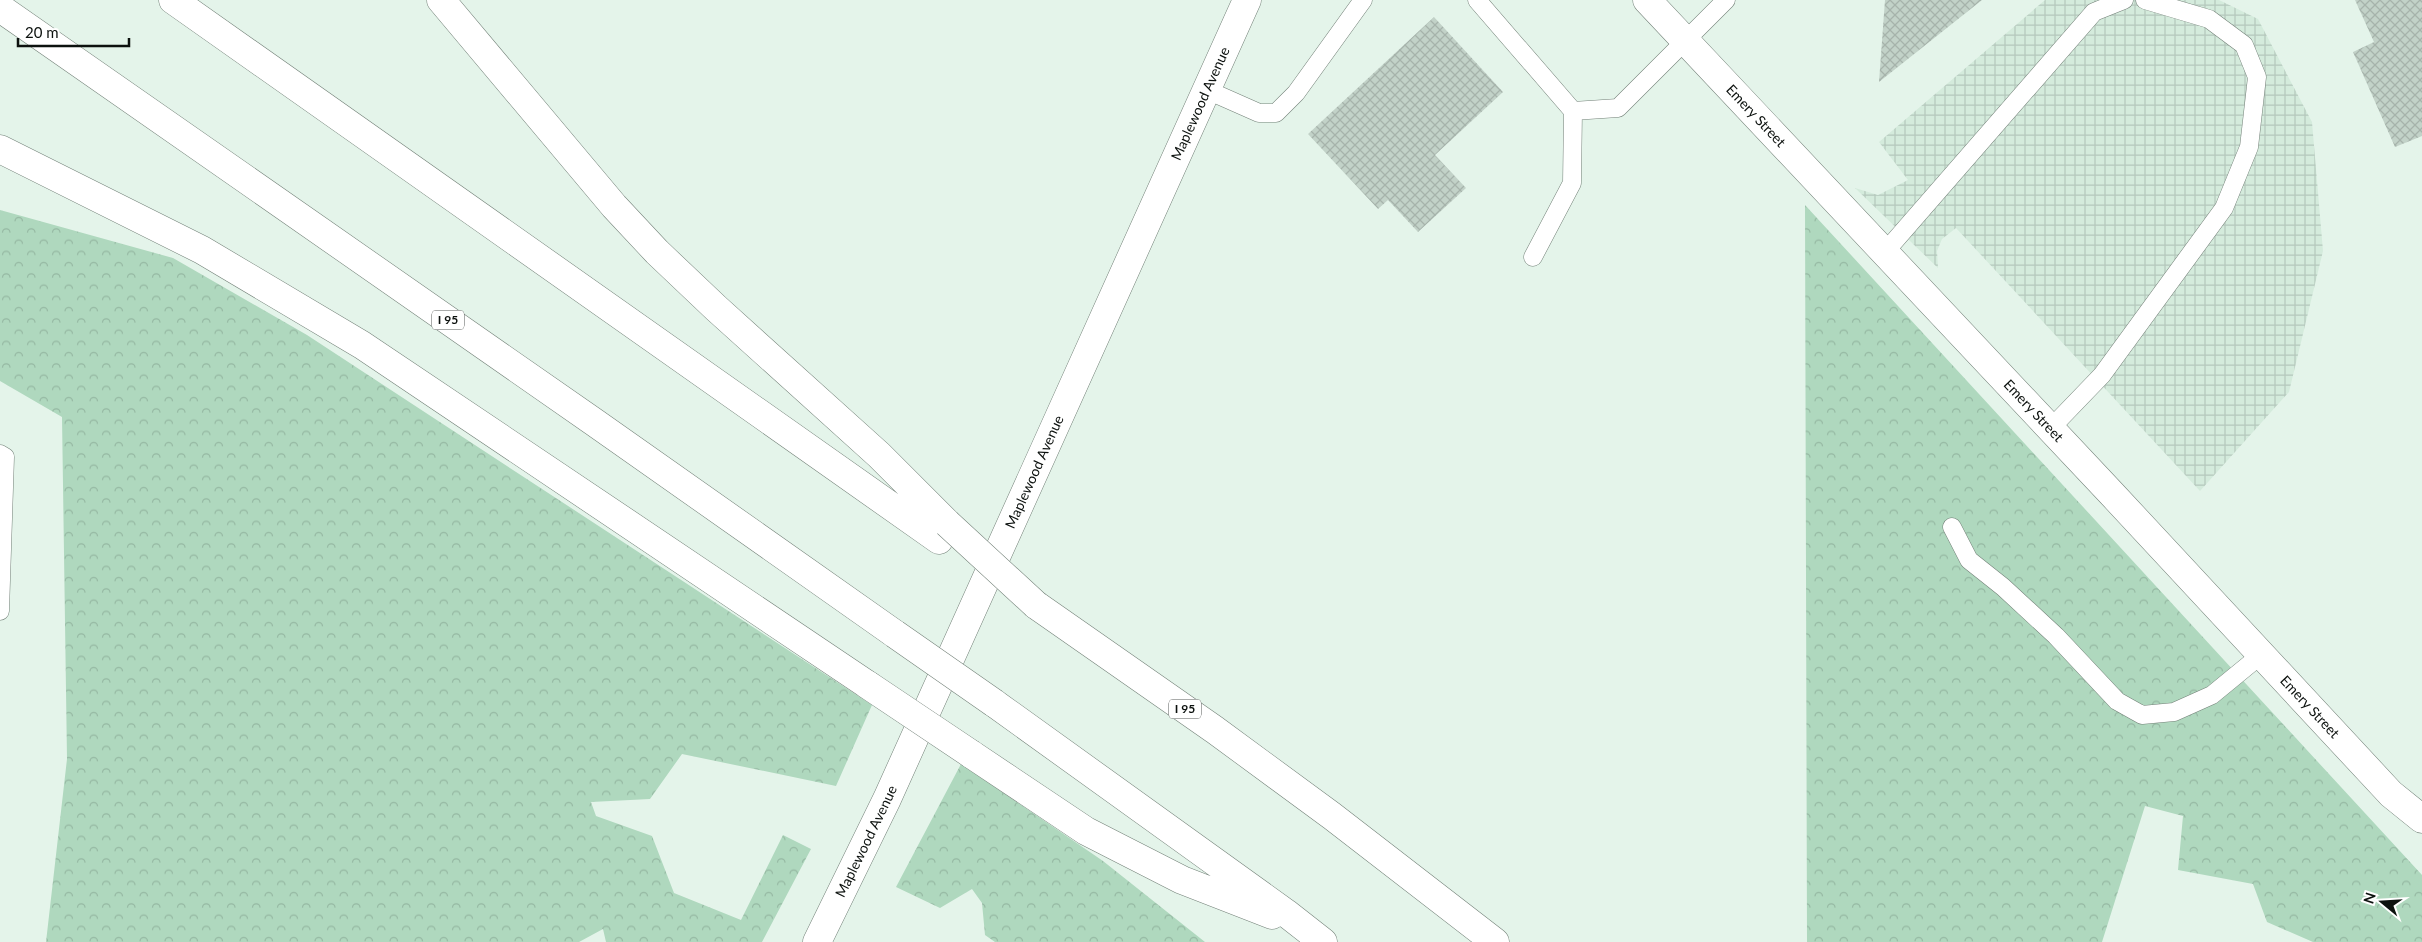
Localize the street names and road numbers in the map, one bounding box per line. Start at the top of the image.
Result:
street label: Maplewood Avenue [1167,44,1233,163]
street label: Emery Street [1723,81,1790,150]
road number: I 95 [432,310,464,330]
street label: Emery Street [2001,376,2067,445]
street label: Maplewood Avenue [1001,412,1067,531]
street label: Emery Street [2277,672,2343,741]
road number: I 95 [1169,700,1201,719]
street label: Maplewood Avenue [831,783,900,900]

